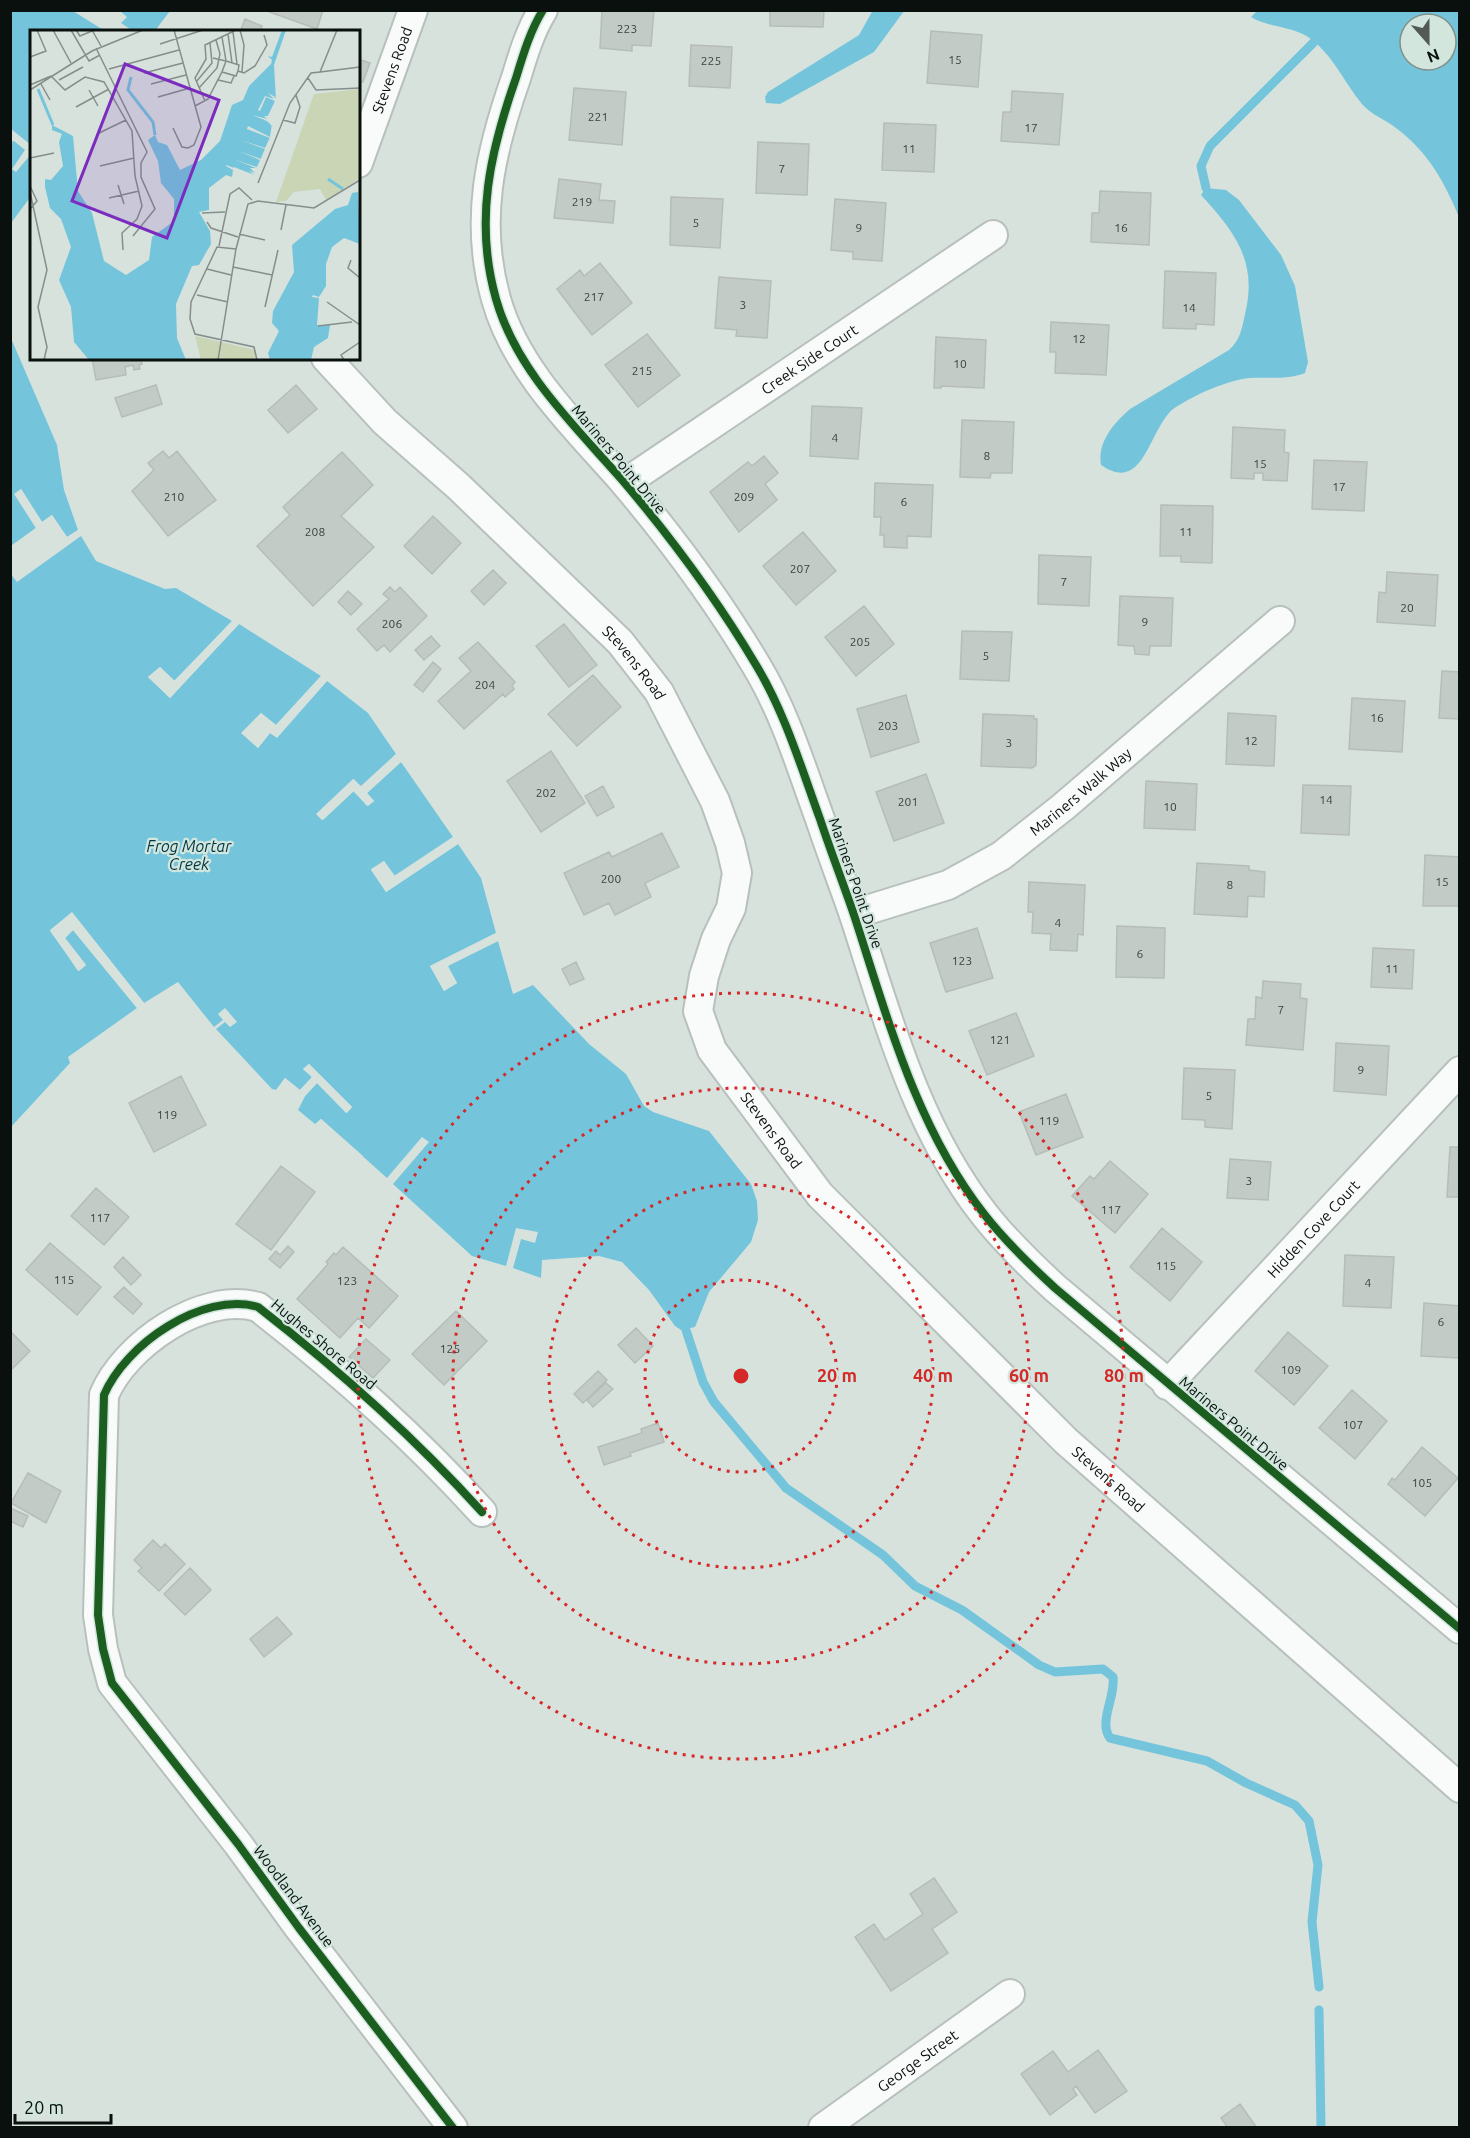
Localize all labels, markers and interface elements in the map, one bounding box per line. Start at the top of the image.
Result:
north arrow [1398,12,1458,72]
house number: 223 [617,22,637,35]
street label: Stevens Road [368,24,415,115]
inset map [30,30,360,360]
text: N [1425,45,1442,67]
house number: 15 [948,53,962,66]
house number: 225 [701,54,721,67]
house number: 221 [588,110,608,123]
house number: 17 [1024,121,1038,134]
house number: 11 [902,142,916,155]
house number: 7 [779,162,785,175]
house number: 219 [572,195,592,208]
house number: 5 [693,216,699,229]
house number: 9 [856,221,862,234]
house number: 16 [1114,221,1128,234]
house number: 217 [584,290,604,303]
house number: 3 [740,298,746,311]
house number: 14 [1182,301,1196,314]
street label: Creek Side Court [758,320,861,397]
house number: 12 [1072,332,1086,345]
house number: 10 [953,357,967,370]
house number: 215 [632,364,652,377]
street label: Mariners Point Drive [568,401,670,517]
house number: 4 [832,431,839,444]
house number: 8 [984,449,991,462]
house number: 15 [1253,457,1267,470]
house number: 17 [1332,480,1346,493]
house number: 210 [164,490,184,503]
house number: 209 [734,490,754,503]
house number: 6 [901,495,908,508]
house number: 208 [305,525,325,538]
house number: 11 [1179,525,1193,538]
house number: 207 [790,562,810,575]
house number: 7 [1061,575,1067,588]
house number: 20 [1400,601,1414,614]
house number: 9 [1142,615,1148,628]
house number: 206 [382,617,402,630]
street label: Stevens Road [599,622,670,702]
house number: 205 [850,635,870,648]
house number: 5 [983,649,989,662]
house number: 204 [475,678,495,691]
house number: 16 [1370,711,1384,724]
house number: 203 [878,719,898,732]
house number: 12 [1244,734,1258,747]
house number: 3 [1006,736,1012,749]
street label: Mariners Walk Way [1026,744,1134,839]
house number: 202 [536,786,556,799]
house number: 14 [1319,793,1333,806]
house number: 201 [898,795,918,808]
house number: 10 [1163,800,1177,813]
street label: Mariners Point Drive [826,815,886,951]
water label: Frog Mortar Creek [147,837,232,873]
house number: 200 [601,872,621,885]
house number: 15 [1435,875,1449,888]
house number: 8 [1227,878,1234,891]
house number: 4 [1055,916,1062,929]
house number: 6 [1137,947,1144,960]
house number: 123 [952,954,972,967]
house number: 11 [1385,962,1399,975]
house number: 7 [1278,1003,1284,1016]
house number: 121 [990,1033,1010,1046]
house number: 9 [1358,1063,1364,1076]
street label: Stevens Road [738,1089,806,1172]
house number: 5 [1206,1089,1212,1102]
house number: 119 [157,1108,177,1121]
house number: 119 [1039,1114,1059,1127]
house number: 3 [1246,1174,1252,1187]
street label: Hidden Cove Court [1263,1176,1363,1281]
house number: 117 [1101,1203,1121,1216]
house number: 117 [90,1211,110,1224]
house number: 115 [1156,1259,1176,1272]
house number: 115 [54,1273,74,1286]
house number: 123 [337,1274,357,1287]
house number: 4 [1365,1276,1372,1289]
street label: Hughes Shore Road [268,1295,380,1393]
house number: 6 [1438,1315,1445,1328]
house number: 125 [440,1342,460,1355]
house number: 109 [1281,1363,1301,1376]
text: 20 m [817,1365,857,1385]
text: 40 m [913,1365,953,1385]
text: 60 m [1009,1365,1049,1385]
text: 80 m [1104,1365,1144,1385]
centre of rings [731,1366,751,1386]
street label: Mariners Point Drive [1176,1372,1292,1474]
house number: 107 [1343,1418,1363,1431]
street label: Stevens Road [1069,1442,1149,1515]
house number: 105 [1412,1476,1432,1489]
street label: Woodland Avenue [250,1842,338,1950]
street label: George Street [874,2026,961,2095]
scale bar [15,2087,111,2125]
text: 20 m [24,2097,64,2117]

